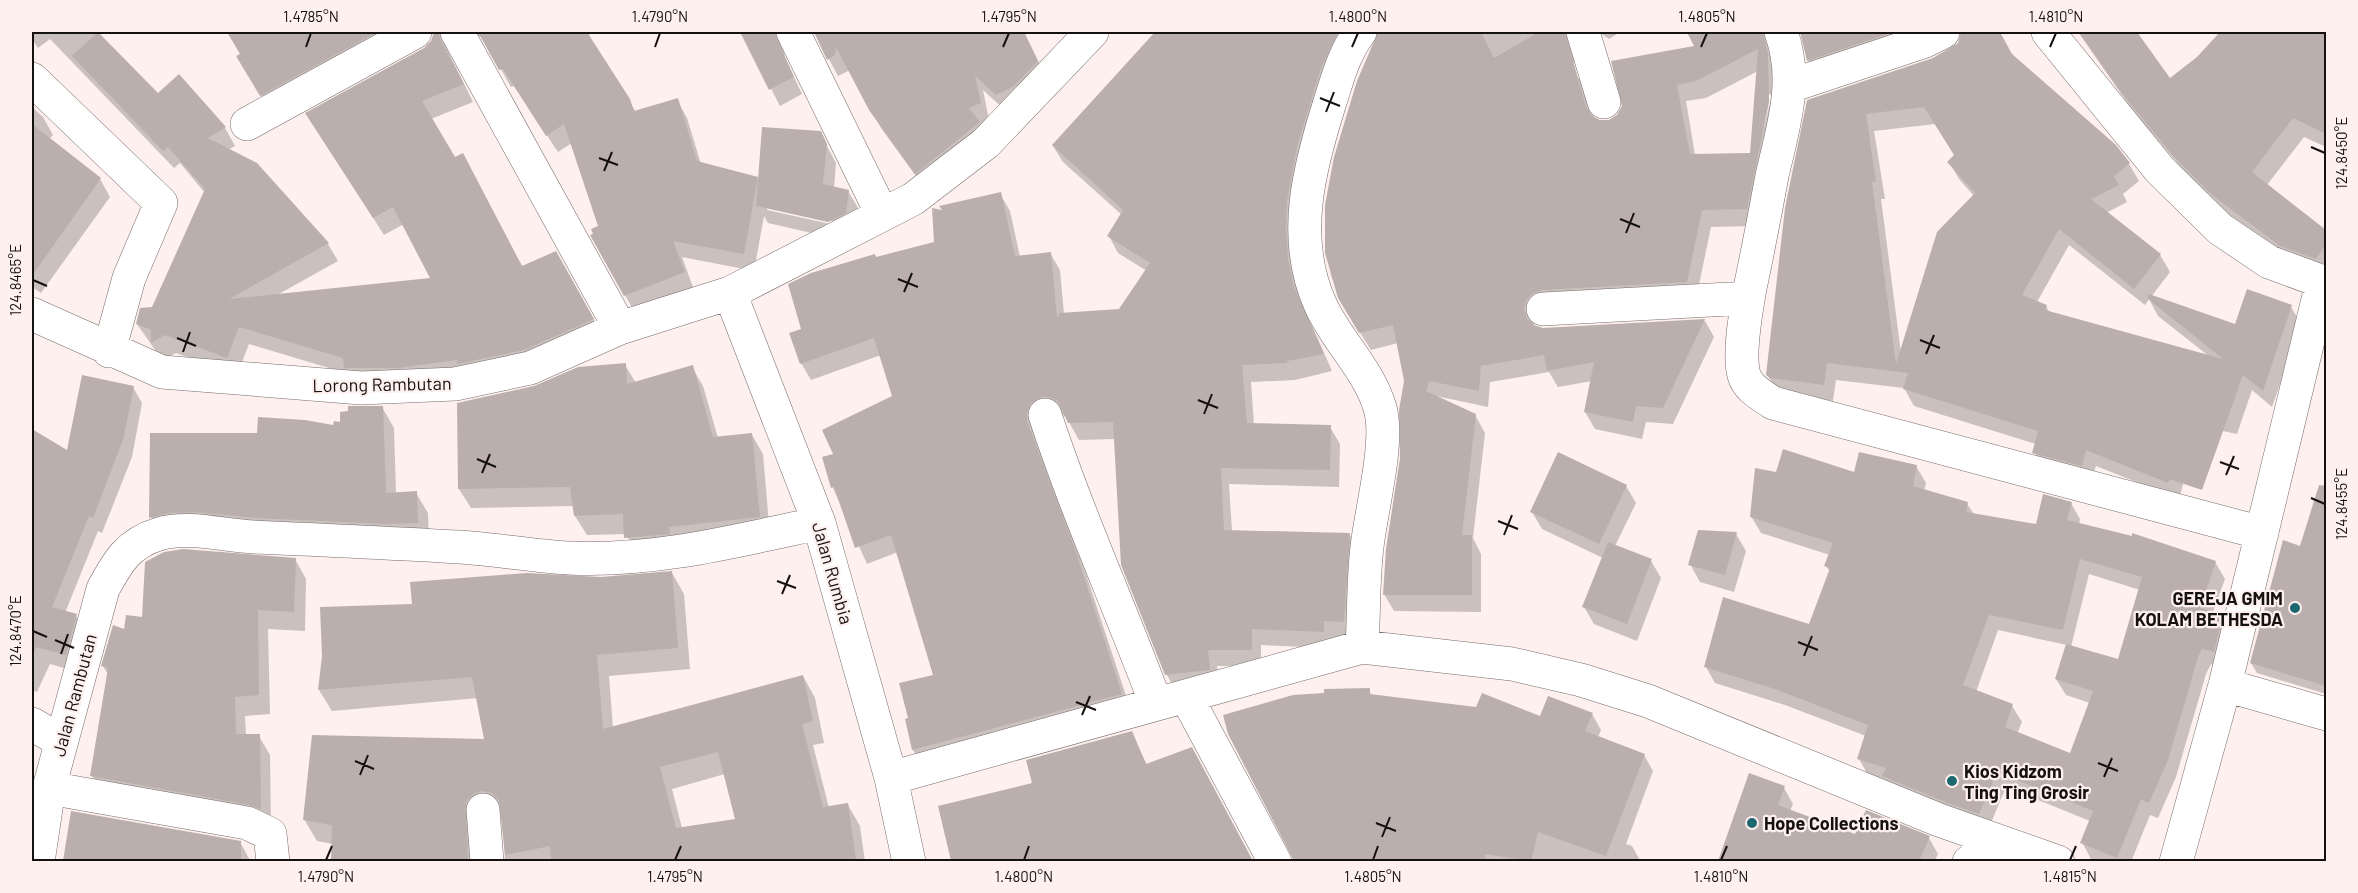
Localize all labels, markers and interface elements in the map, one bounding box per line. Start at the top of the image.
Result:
text: 1.4785°N [283,7,339,25]
text: 1.4790°N [632,7,688,25]
text: 1.4795°N [981,7,1037,25]
text: 1.4800°N [1329,7,1387,25]
text: 1.4805°N [1678,7,1736,25]
text: 1.4810°N [2029,7,2083,25]
text: 124.8450°E [2332,117,2350,189]
text: 124.8465°E [6,244,24,316]
street label: Lorong Rambutan [312,372,452,396]
text: 124.8455°E [2332,468,2350,540]
street label: Jalan Rumbia [808,519,858,627]
place label: GEREJA GMIM KOLAM BETHESDA [2135,587,2283,630]
text: 124.8470°E [6,595,24,667]
marker: GEREJA GMIM KOLAM BETHESDA [2288,601,2302,615]
street label: Jalan Rambutan [47,631,101,759]
place label: Kios Kidzom Ting Ting Grosir [1964,760,2089,803]
marker: Kios Kidzom Ting Ting Grosir [1945,774,1959,788]
place label: Hope Collections [1764,812,1899,834]
marker: Hope Collections [1745,816,1759,830]
text: 1.4790°N [298,867,354,885]
text: 1.4795°N [647,867,703,885]
text: 1.4800°N [995,867,1053,885]
text: 1.4805°N [1344,867,1402,885]
text: 1.4810°N [1694,867,1748,885]
text: 1.4815°N [2043,867,2097,885]

